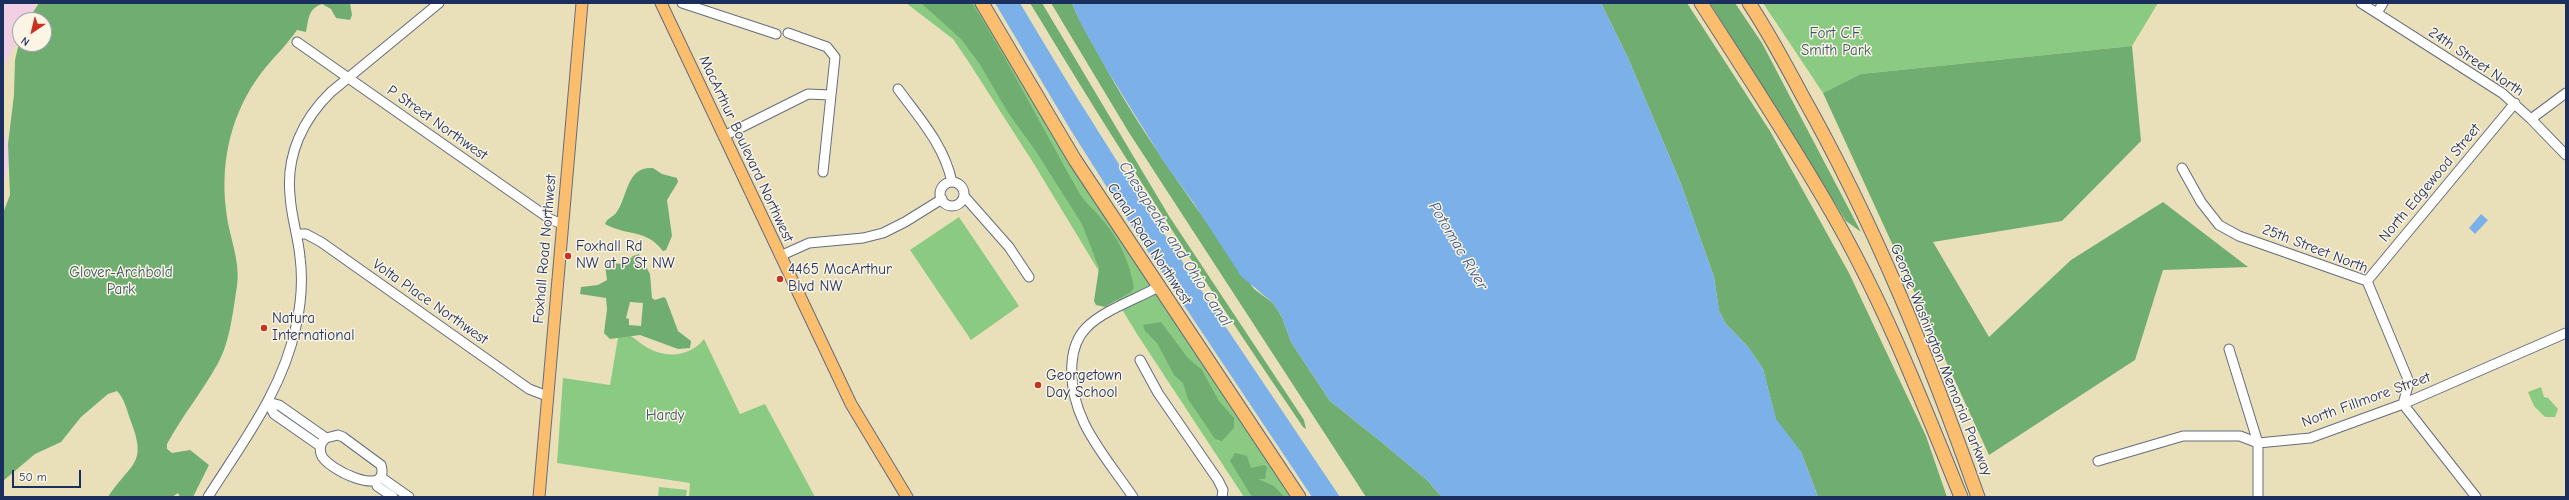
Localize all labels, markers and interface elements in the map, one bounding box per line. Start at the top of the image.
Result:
north arrow [12,12,52,52]
street label: 24th Street North [2425,23,2527,101]
park label: Fort C.F. Smith Park [1801,25,1871,60]
text: N [19,34,32,49]
street label: MacArthur Boulevard Northwest [695,53,797,245]
street label: P Street Northwest [383,82,491,164]
street label: North Edgewood Street [2375,120,2485,246]
water label: Chesapeake and Ohio Canal [1114,158,1236,330]
street label: Foxhall Road Northwest [529,173,561,325]
street label: Canal Road Northwest [1103,180,1195,308]
water label: Potomac River [1424,198,1492,294]
street label: 25th Street North [2260,221,2370,277]
place label: Foxhall Rd NW at P St NW [576,238,675,273]
street label: George Washington Memorial Parkway [1886,241,1996,479]
marker: Foxhall Rd NW at P St NW [563,251,573,261]
street label: Volta Place Northwest [369,255,491,349]
place label: 4465 MacArthur Blvd NW [788,261,892,296]
park label: Glover-Archbold Park [69,264,173,299]
marker: 4465 MacArthur Blvd NW [775,274,785,284]
place label: Natura International [272,310,354,345]
marker: Natura International [259,323,269,333]
place label: Georgetown Day School [1046,367,1122,402]
street label: North Fillmore Street [2299,368,2433,432]
marker: Georgetown Day School [1033,380,1043,390]
park label: Hardy [646,407,684,425]
scale bar [14,462,83,488]
text: 50 m [19,470,47,484]

